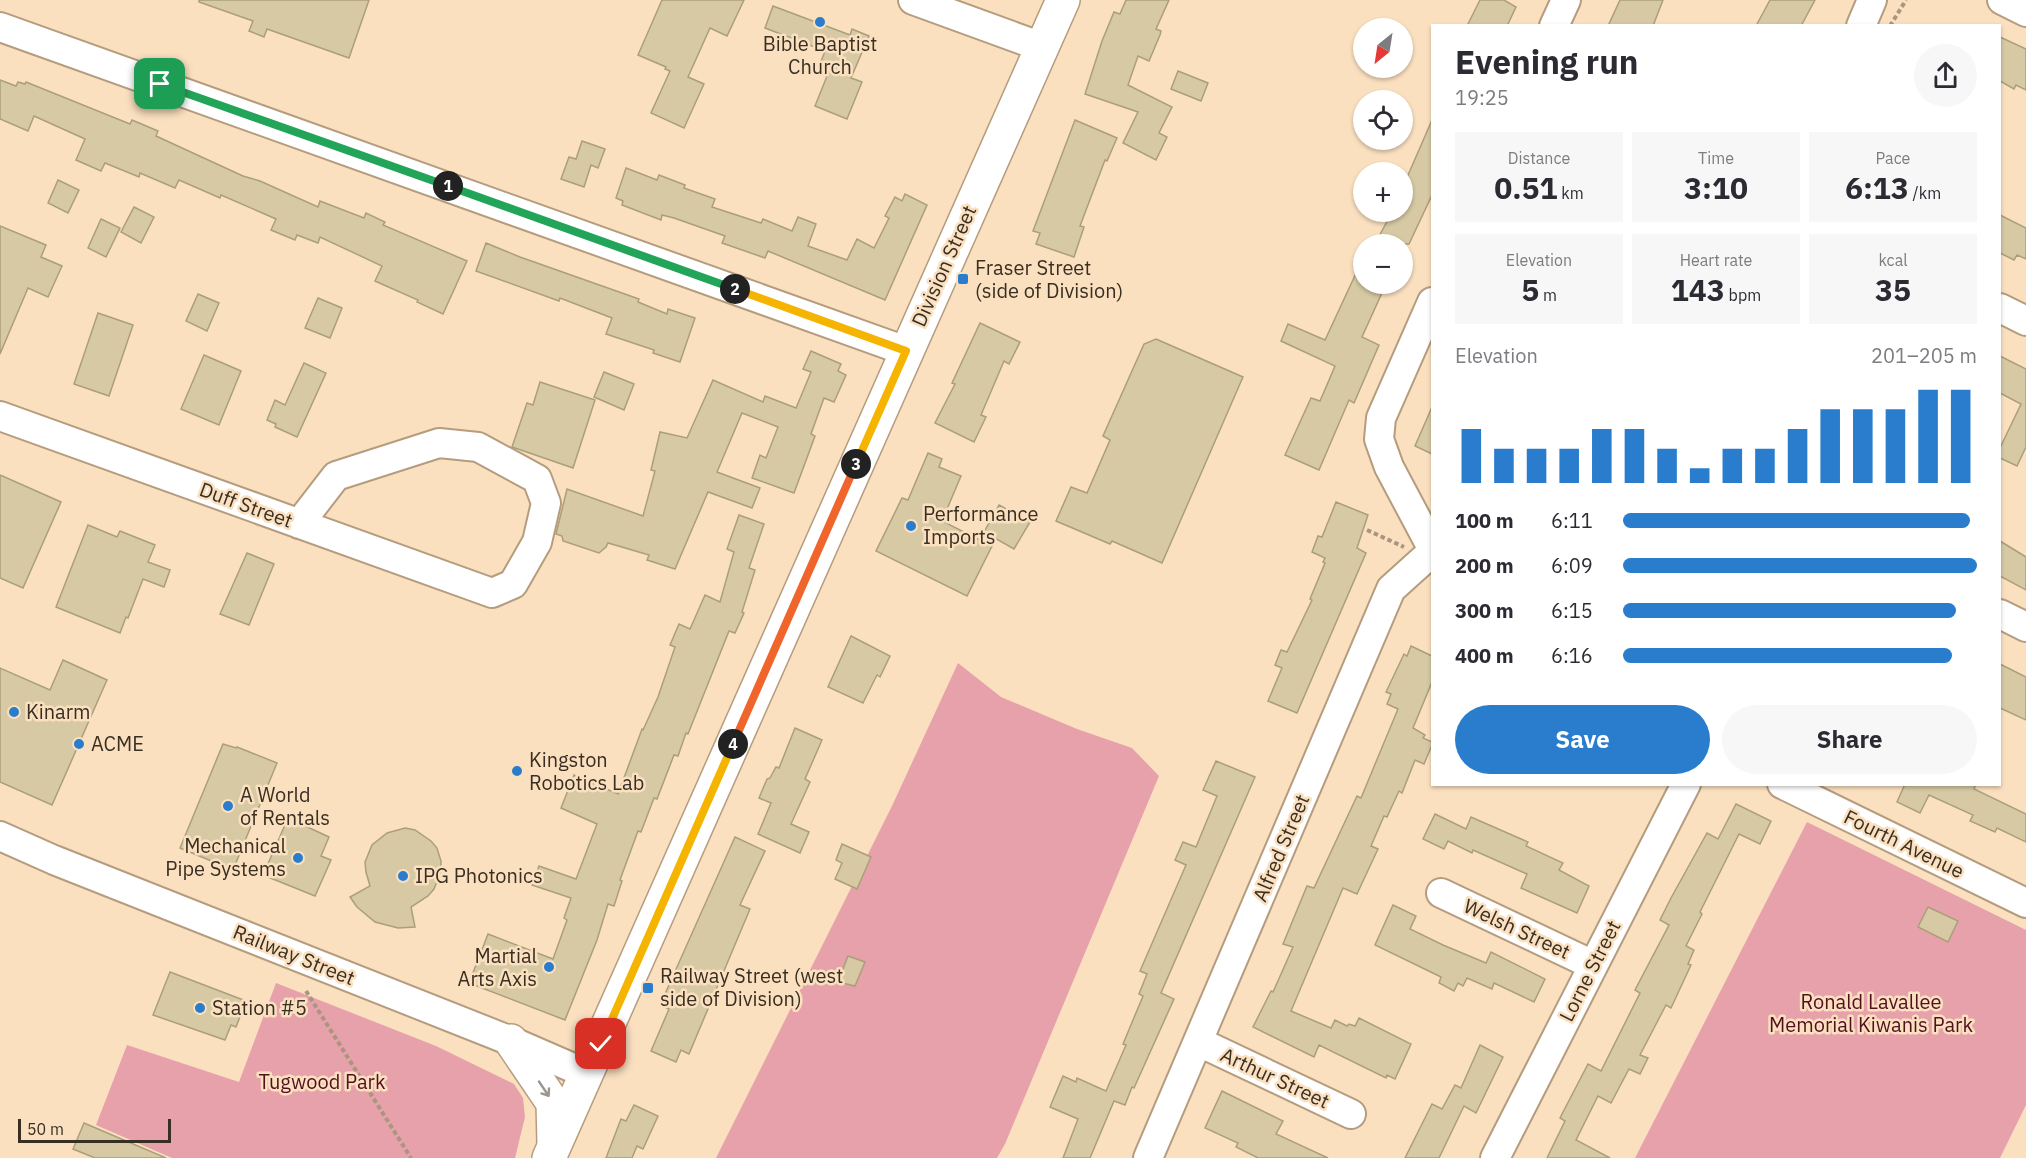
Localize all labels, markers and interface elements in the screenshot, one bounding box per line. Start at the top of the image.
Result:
marker: Bible Baptist Church [813,15,827,29]
north arrow [1353,18,1413,78]
map controls [1353,18,1413,294]
place label: Bible Baptist Church [763,30,877,80]
text: Evening run [1455,40,1639,83]
button: share [1914,44,1977,107]
pin [134,58,185,109]
icon: arrive [143,67,176,100]
text: 19:25 [1455,84,1509,111]
button: locate [1353,90,1413,150]
text: Distance [1508,148,1570,168]
text: Time [1698,148,1734,168]
text: Pace [1876,148,1910,168]
button: + [1353,162,1413,222]
text: 0.51 [1494,168,1558,207]
text: 3:10 [1684,168,1748,207]
text: 6:13 [1845,168,1909,207]
pin: 1 [433,171,463,201]
text: 1 [443,176,453,196]
text: km [1558,183,1584,203]
text: /km [1909,183,1941,203]
street label: Division Street [905,201,982,331]
button: − [1353,234,1413,294]
text: Elevation [1506,250,1572,270]
text: Heart rate [1680,250,1752,270]
text: kcal [1878,250,1908,270]
place label: Fraser Street (side of Division) [975,254,1123,304]
text: 5 [1521,270,1539,309]
text: 143 [1671,270,1725,309]
text: 35 [1875,270,1911,309]
marker: Fraser Street (side of Division) [956,272,970,286]
pin: 2 [720,274,750,304]
text: 2 [730,279,740,299]
text: m [1539,285,1557,305]
text: bpm [1725,285,1761,305]
text: Elevation [1455,342,1538,369]
text: 201–205 m [1871,342,1977,369]
pin: 3 [841,449,871,479]
text: 3 [851,454,861,474]
street label: Duff Street [196,475,297,534]
place label: Performance Imports [923,500,1039,550]
text: 100 m [1455,507,1514,534]
text: 6:11 [1551,507,1593,534]
marker: Performance Imports [904,519,918,533]
text: 200 m [1455,552,1514,579]
text: 6:09 [1551,552,1593,579]
text: 300 m [1455,597,1514,624]
text: 6:15 [1551,597,1593,624]
text: 400 m [1455,642,1514,669]
text: 6:16 [1551,642,1593,669]
place label: Kinarm [26,698,91,725]
marker: Kinarm [7,705,21,719]
button: Save [1455,705,1710,774]
button: Share [1722,705,1977,774]
pin: 4 [718,729,748,759]
place label: ACME [91,730,144,757]
text: 4 [728,734,738,754]
marker: ACME [72,737,86,751]
place label: Kingston Robotics Lab [529,746,644,796]
marker: Kingston Robotics Lab [510,764,524,778]
place label: A World of Rentals [240,781,330,831]
street label: Alfred Street [1246,790,1315,906]
marker: A World of Rentals [221,799,235,813]
street label: Fourth Avenue [1840,803,1969,884]
place label: Mechanical Pipe Systems [165,832,286,882]
marker: Mechanical Pipe Systems [291,851,305,865]
place label: IPG Photonics [415,862,543,889]
marker: IPG Photonics [396,869,410,883]
street label: Welsh Street [1460,892,1575,965]
street label: Lorne Street [1552,916,1627,1026]
street label: Railway Street [229,918,359,991]
place label: Martial Arts Axis [458,942,537,992]
marker: Martial Arts Axis [542,960,556,974]
place label: Railway Street (west side of Division) [660,962,843,1012]
marker: Railway Street (west side of Division) [641,981,655,995]
park label: Ronald Lavallee Memorial Kiwanis Park [1769,988,1973,1038]
place label: Station #5 [212,994,307,1021]
marker: Station #5 [193,1001,207,1015]
pin [575,1018,626,1069]
icon: check [584,1027,617,1060]
street label: Arthur Street [1217,1041,1334,1114]
park label: Tugwood Park [259,1068,386,1095]
one-way arrow [538,1081,550,1097]
scale bar [18,1116,171,1144]
text: 50 m [27,1119,64,1139]

